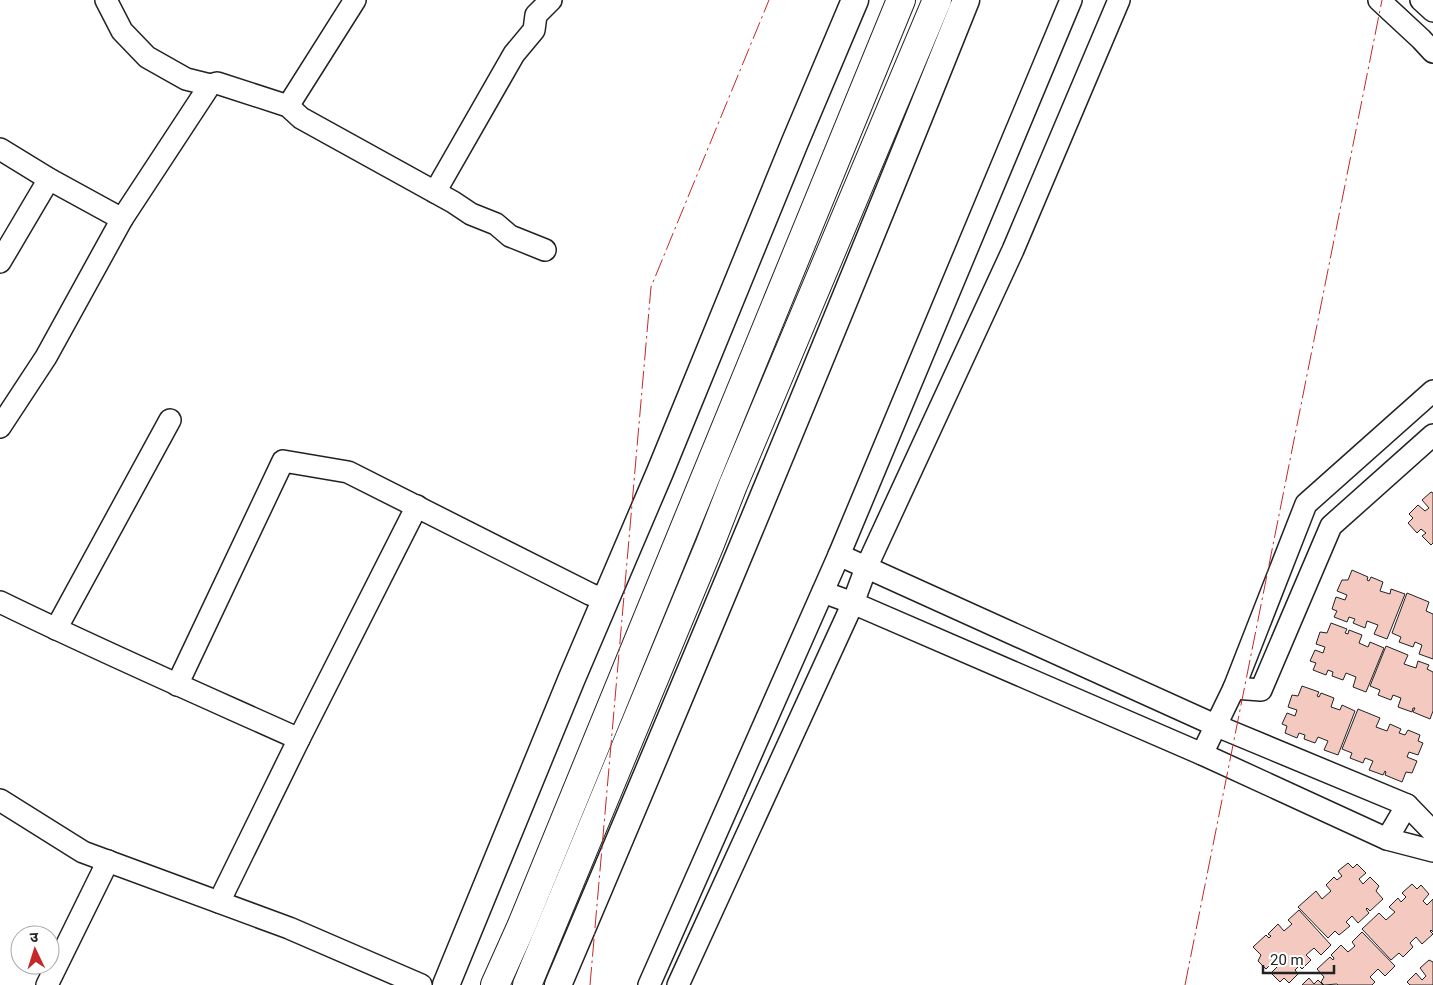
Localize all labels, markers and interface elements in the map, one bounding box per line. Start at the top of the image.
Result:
north arrow [10,925,60,975]
text: उ [29,929,40,945]
scale bar [1263,942,1334,974]
text: 20 m [1270,951,1304,969]

